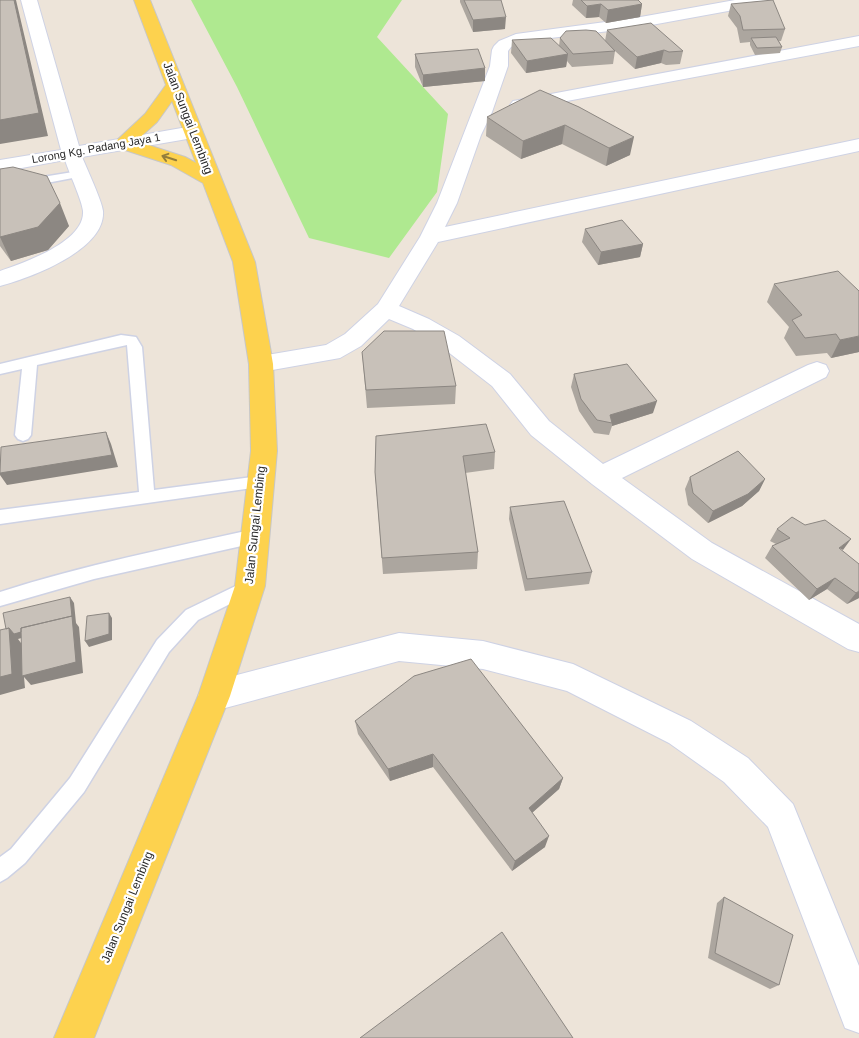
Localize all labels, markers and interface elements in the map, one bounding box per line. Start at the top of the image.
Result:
street label: Jalan Sungai Lembing [160,60,216,176]
street label: Lorong Kg. Padang Jaya 1 [31,131,161,165]
one-way arrow [161,153,177,163]
street label: Jalan Sungai Lembing [242,465,268,585]
street label: Jalan Sungai Lembing [98,849,156,965]

